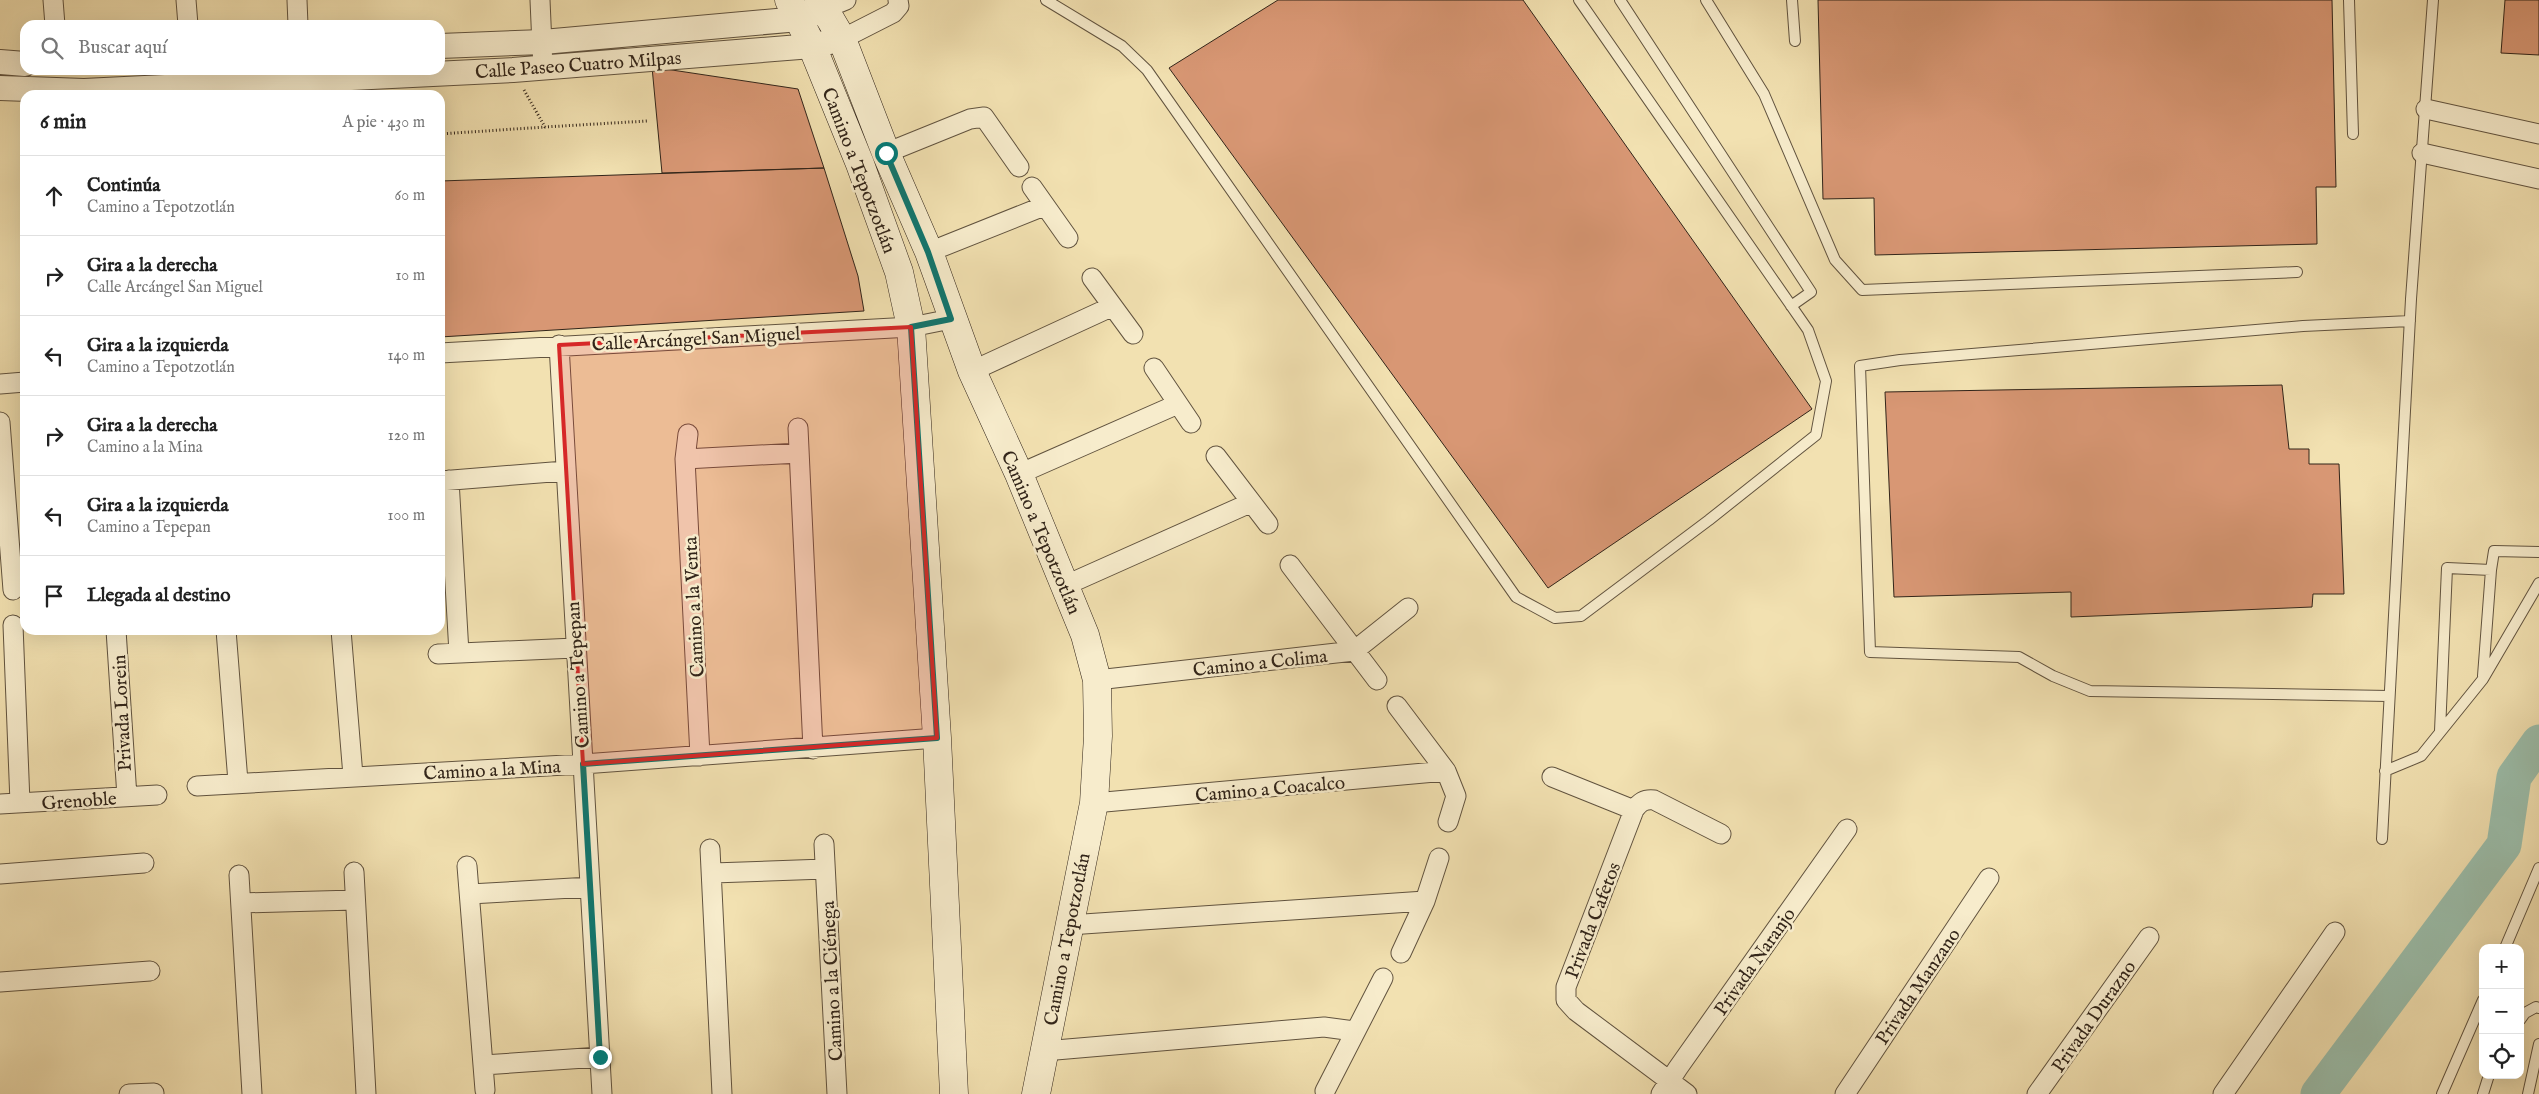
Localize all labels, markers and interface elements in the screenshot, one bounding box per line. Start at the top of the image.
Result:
search box [20,20,445,75]
icon: search [38,34,66,62]
text: Buscar aquí [78,36,167,60]
street label: Calle Paseo Cuatro Milpas [474,47,682,85]
street label: Camino a Tepotzotlán [815,84,901,257]
text: 6 min [40,109,86,136]
text: A pie · 430 m [342,113,425,133]
route start [875,142,898,165]
text: Continúa [87,174,161,198]
icon: ahead [40,182,68,210]
text: 60 m [395,186,425,206]
text: Camino a Tepotzotlán [87,198,235,218]
text: Gira a la derecha [87,254,217,278]
icon: right [40,262,68,290]
text: 10 m [395,266,425,286]
text: Calle Arcángel San Miguel [87,278,263,298]
street label: Calle Arcángel San Miguel [591,323,802,357]
text: Gira a la izquierda [87,334,229,358]
icon: left [40,342,68,370]
text: 140 m [387,346,425,366]
text: Camino a Tepotzotlán [87,358,235,378]
text: Gira a la derecha [87,414,217,438]
icon: right [40,422,68,450]
text: 120 m [388,426,425,446]
text: Camino a la Mina [87,438,203,458]
street label: Camino a Tepotzotlán [995,447,1085,618]
text: Gira a la izquierda [87,494,229,518]
icon: left [40,502,68,530]
text: 100 m [388,506,425,526]
text: Camino a Tepepan [87,518,211,538]
street label: Camino a la Venta [679,535,711,678]
icon: arrive [40,582,68,610]
text: Llegada al destino [87,584,230,608]
street label: Camino a Tepepan [562,601,596,749]
street label: Camino a Colima [1192,645,1330,683]
street label: Privada Lorein [108,654,138,772]
street label: Camino a la Mina [423,755,562,787]
street label: Camino a Coacalco [1194,771,1346,808]
street label: Grenoble [41,787,118,817]
street label: Camino a Tepotzotlán [1039,851,1096,1028]
street label: Privada Cafetos [1561,859,1627,982]
street label: Camino a la Ciénega [817,899,849,1062]
street label: Privada Naranjo [1710,904,1802,1021]
street label: Privada Manzano [1871,924,1967,1050]
map controls [2479,944,2524,1079]
button: + [2479,944,2524,989]
street label: Privada Durazno [2047,956,2142,1078]
button: − [2479,989,2524,1034]
button: locate [2479,1034,2524,1079]
route end [589,1046,612,1069]

